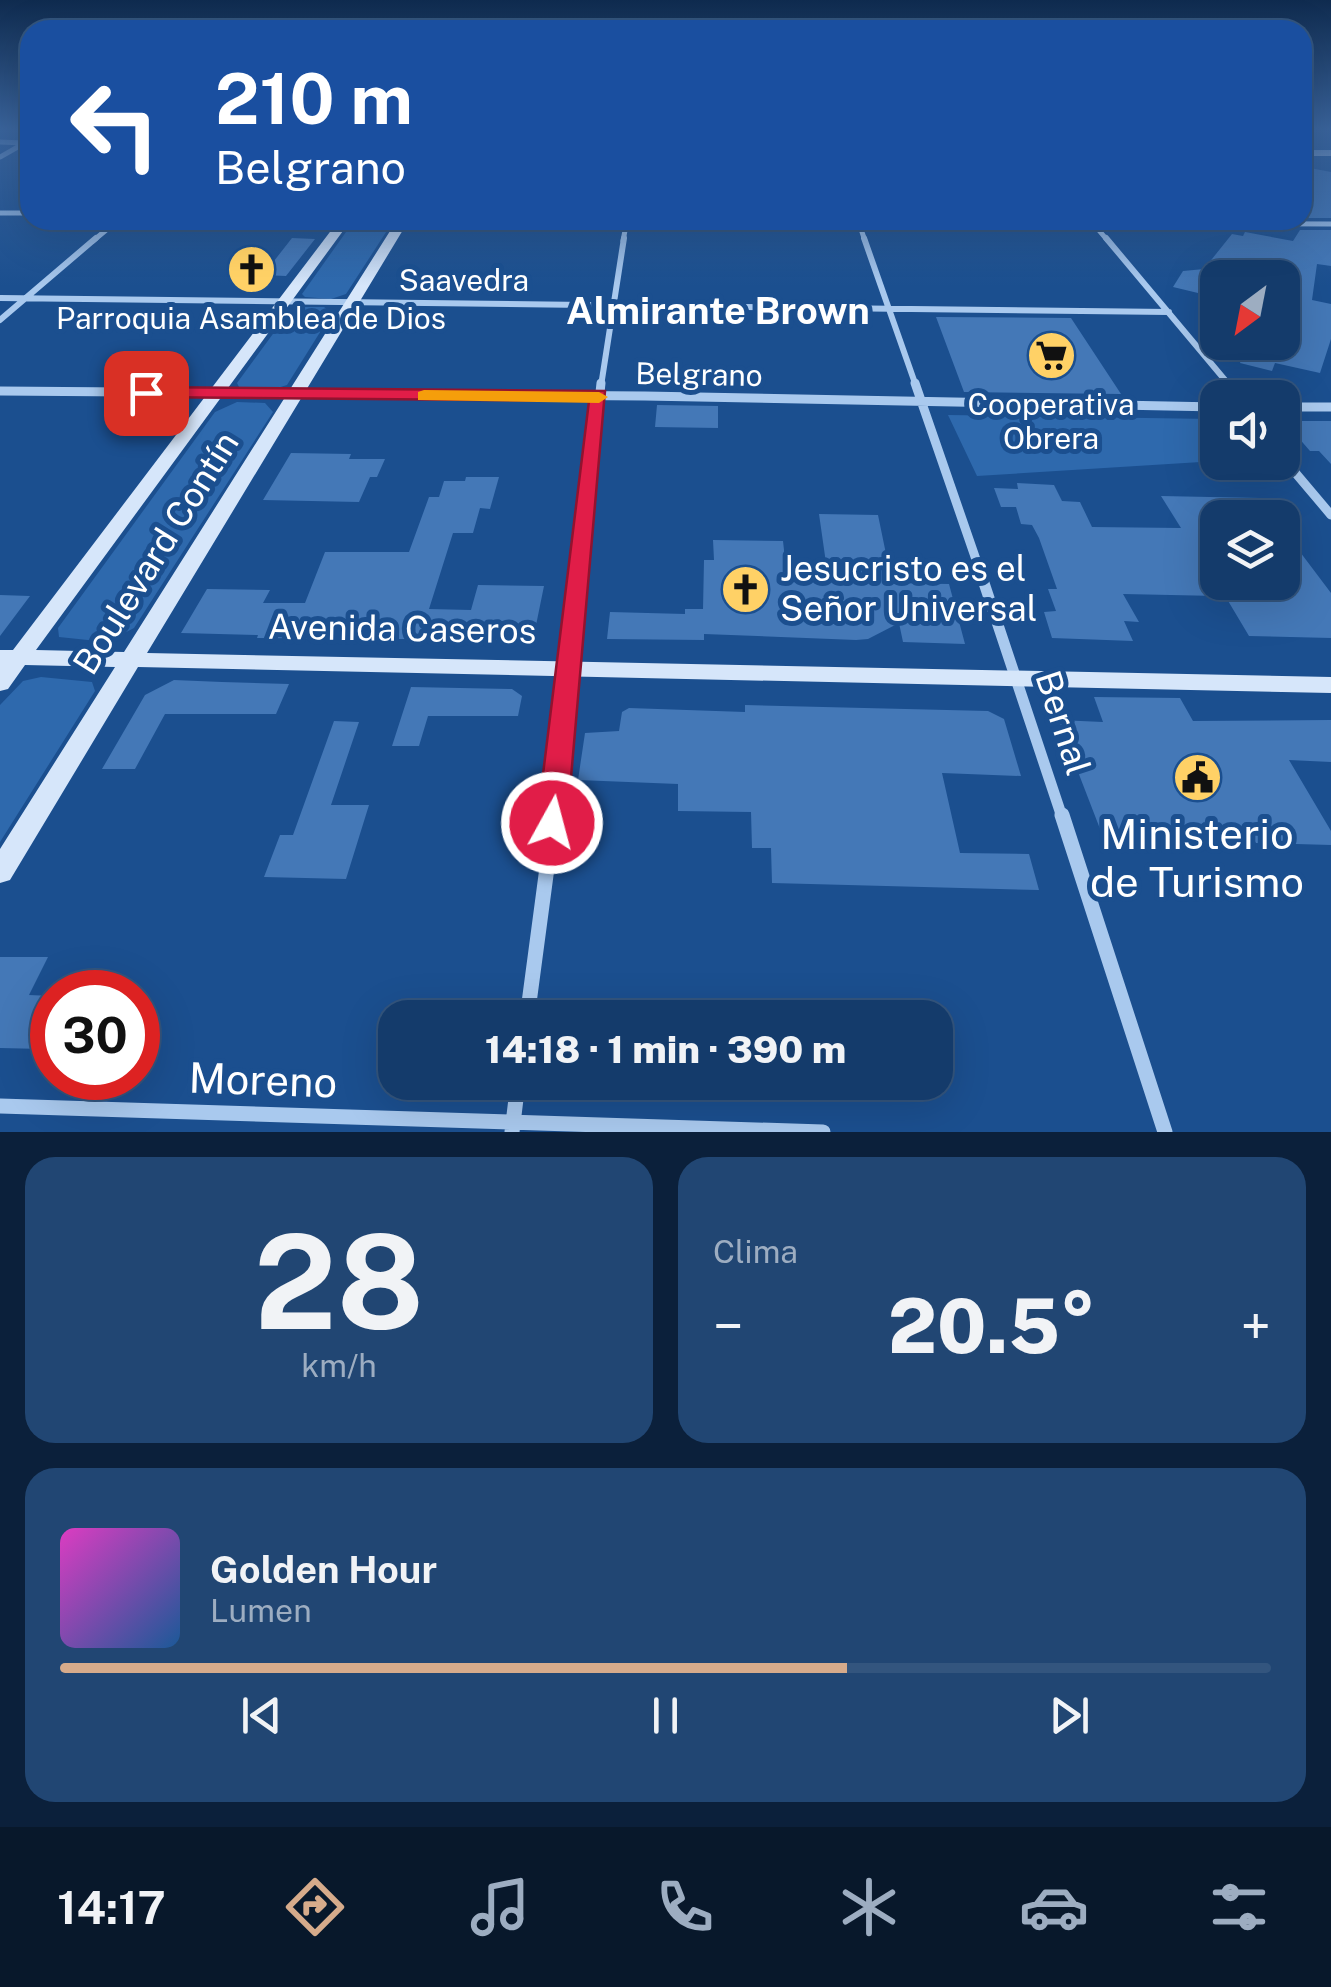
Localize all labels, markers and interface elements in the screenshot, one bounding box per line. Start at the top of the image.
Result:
text: 210 m [215,57,413,140]
icon: left [50,60,180,190]
text: Belgrano [215,141,406,194]
church icon: Parroquia Asamblea de Dios [225,244,277,296]
north arrow [1200,260,1300,360]
map controls [1200,260,1300,600]
street label: Saavedra [399,262,529,298]
district label: Almirante Brown [566,288,870,333]
place label: Parroquia Asamblea de Dios [56,300,446,336]
supermarket icon: Cooperativa Obrera [1025,330,1077,382]
pin [104,351,189,436]
street label: Belgrano [635,355,763,393]
icon: arrive [119,366,174,421]
button: sound [1200,380,1300,480]
place label: Cooperativa Obrera [968,386,1135,456]
street label: Boulevard Contín [64,424,247,682]
button: layers [1200,500,1300,600]
place label: Jesucristo es el Señor Universal [780,548,1037,629]
church icon: Jesucristo es el Señor Universal [719,563,771,615]
street label: Avenida Caseros [267,606,537,651]
street label: Bernal [1027,666,1100,780]
public building icon: Ministerio de Turismo [1171,752,1223,804]
position arrow [500,771,604,875]
place label: Ministerio de Turismo [1090,809,1304,906]
speed limit sign: 30 [30,970,160,1100]
text: 14:18 · 1 min · 390 m [485,1027,846,1072]
street label: Moreno [188,1052,338,1107]
text: 28 [254,1206,424,1358]
text: Clima [713,1233,798,1270]
text: 20.5° [888,1282,1096,1370]
text: − [713,1294,744,1358]
text: + [1241,1294,1271,1358]
text: km/h [301,1347,377,1384]
text: Golden Hour [210,1547,437,1592]
text: Lumen [210,1592,312,1629]
icon: previous [234,1688,289,1743]
icon: pause [638,1688,693,1743]
icon: next [1042,1688,1097,1743]
icon: directions [280,1872,350,1942]
icon: music [465,1872,535,1942]
icon: phone [650,1872,720,1942]
icon: climate [834,1872,904,1942]
icon: car [1019,1872,1089,1942]
icon: filters [1204,1872,1274,1942]
text: 14:17 [57,1881,166,1934]

